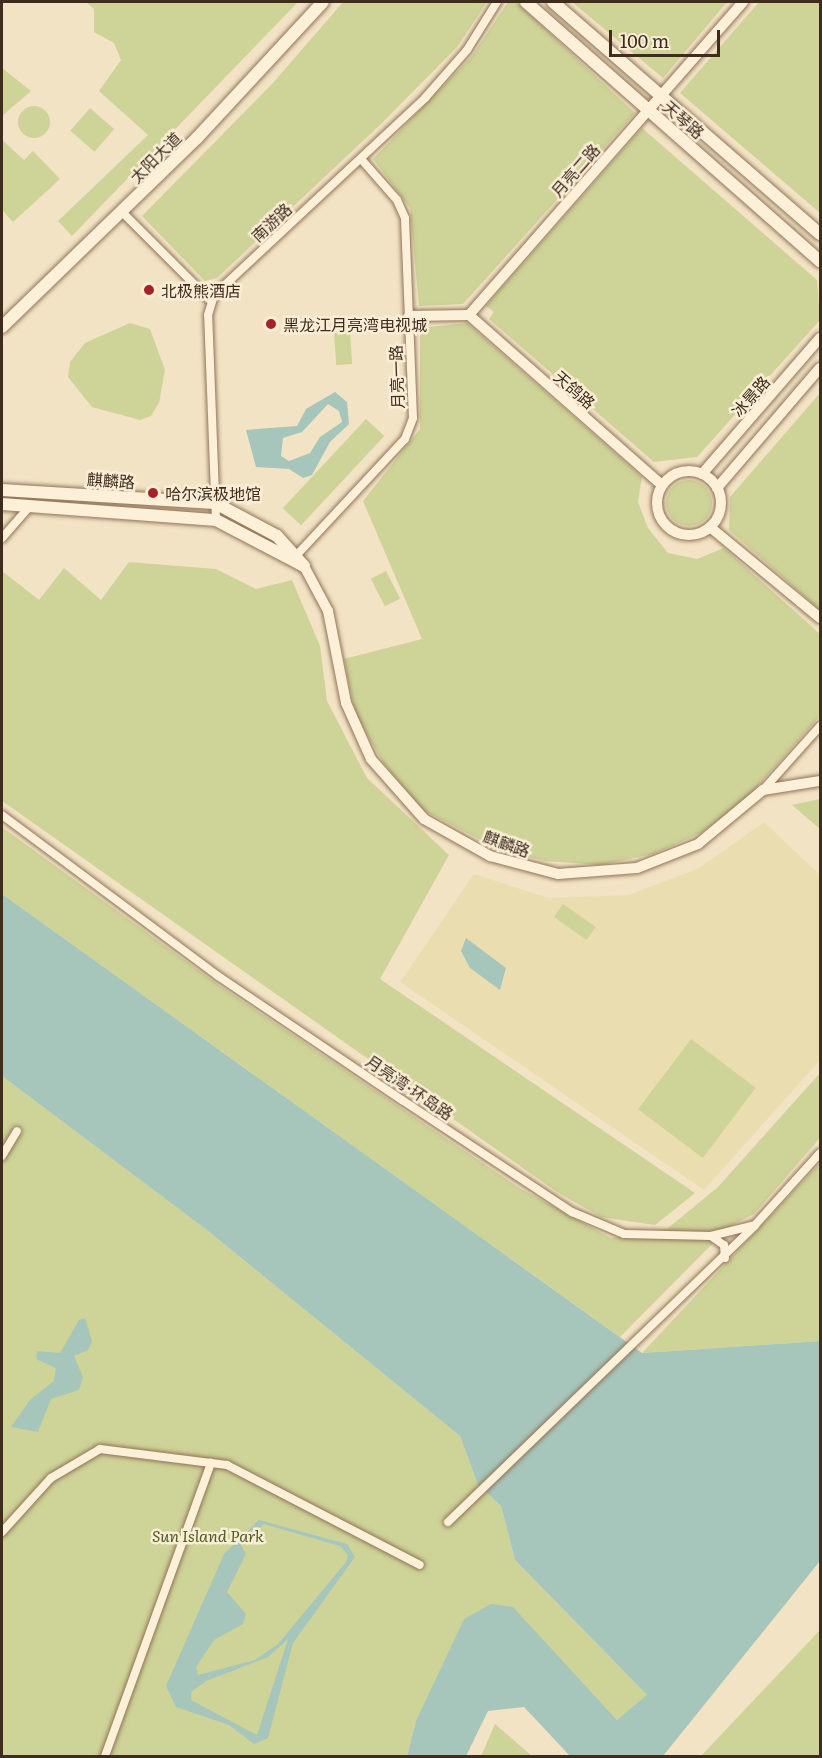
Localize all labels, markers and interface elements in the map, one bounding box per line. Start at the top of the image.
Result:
scale bar [612,18,723,56]
text: 100 m [620,27,669,54]
street label: 天琴路 [660,96,708,142]
street label: 太阳大道 [126,128,184,186]
street label: 月亮二路 [547,140,603,200]
street label: 南游路 [247,199,295,245]
place label: 北极熊酒店 [161,280,241,300]
marker: 北极熊酒店 [142,283,156,297]
place label: 黑龙江月亮湾电视城 [283,314,427,334]
marker: 黑龙江月亮湾电视城 [264,317,278,331]
street label: 月亮一路 [385,345,407,409]
street label: 天鸽路 [551,366,599,412]
street label: 冰景路 [727,372,773,420]
street label: 麒麟路 [86,469,136,491]
place label: 哈尔滨极地馆 [165,483,261,503]
marker: 哈尔滨极地馆 [146,486,160,500]
street label: 麒麟路 [481,826,533,860]
street label: 月亮湾·环岛路 [363,1051,457,1123]
park label: Sun Island Park [152,1525,264,1545]

